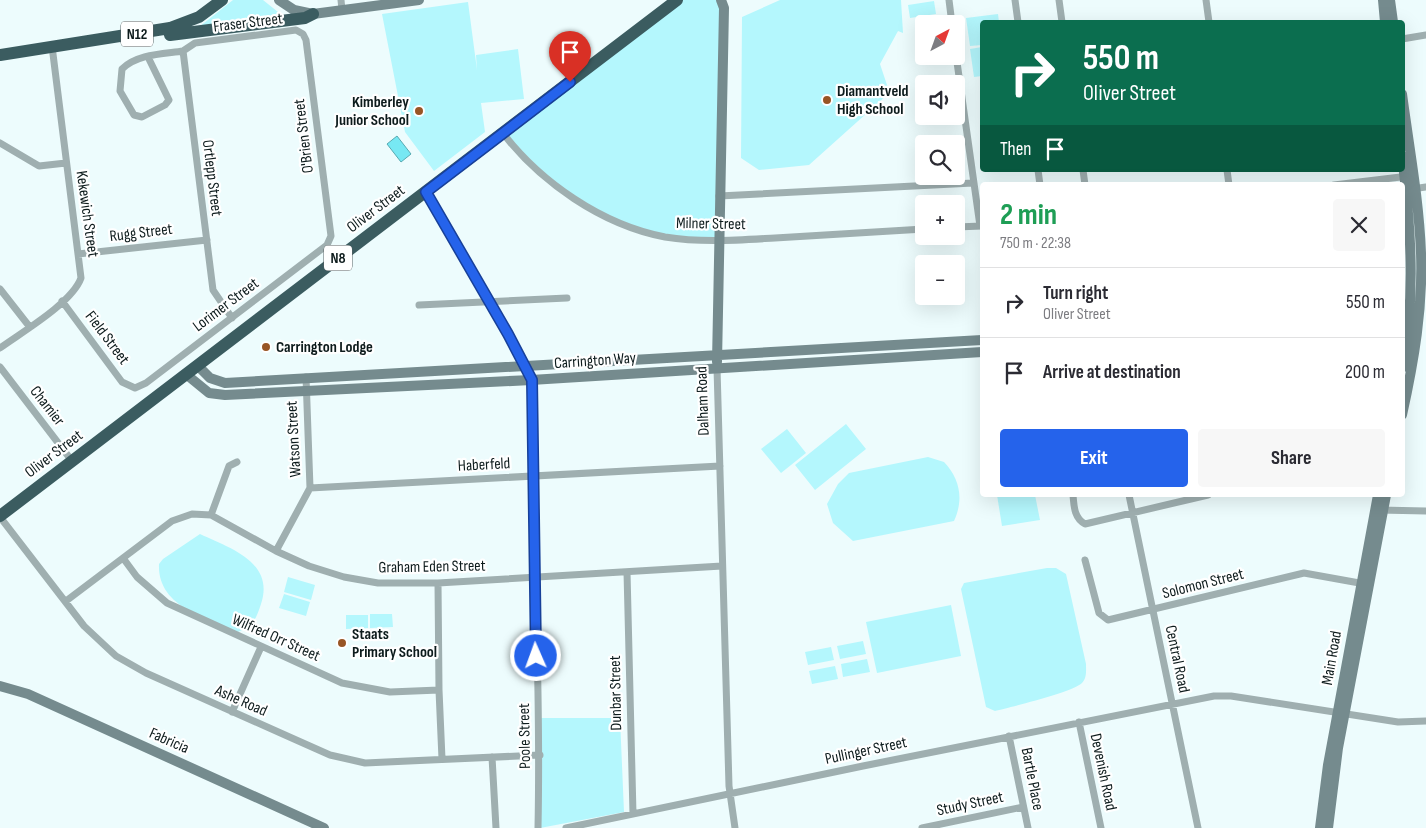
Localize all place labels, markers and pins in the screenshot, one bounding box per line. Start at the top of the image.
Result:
pin [549,31,591,82]
place label: Diamantveld High School [837,82,908,119]
place label: Kimberley Junior School [334,93,409,130]
marker: Diamantveld High School [821,94,833,106]
marker: Kimberley Junior School [413,105,425,117]
place label: Carrington Lodge [276,338,373,357]
marker: Carrington Lodge [260,341,272,353]
place label: Staats Primary School [352,625,437,662]
marker: Staats Primary School [336,637,348,649]

